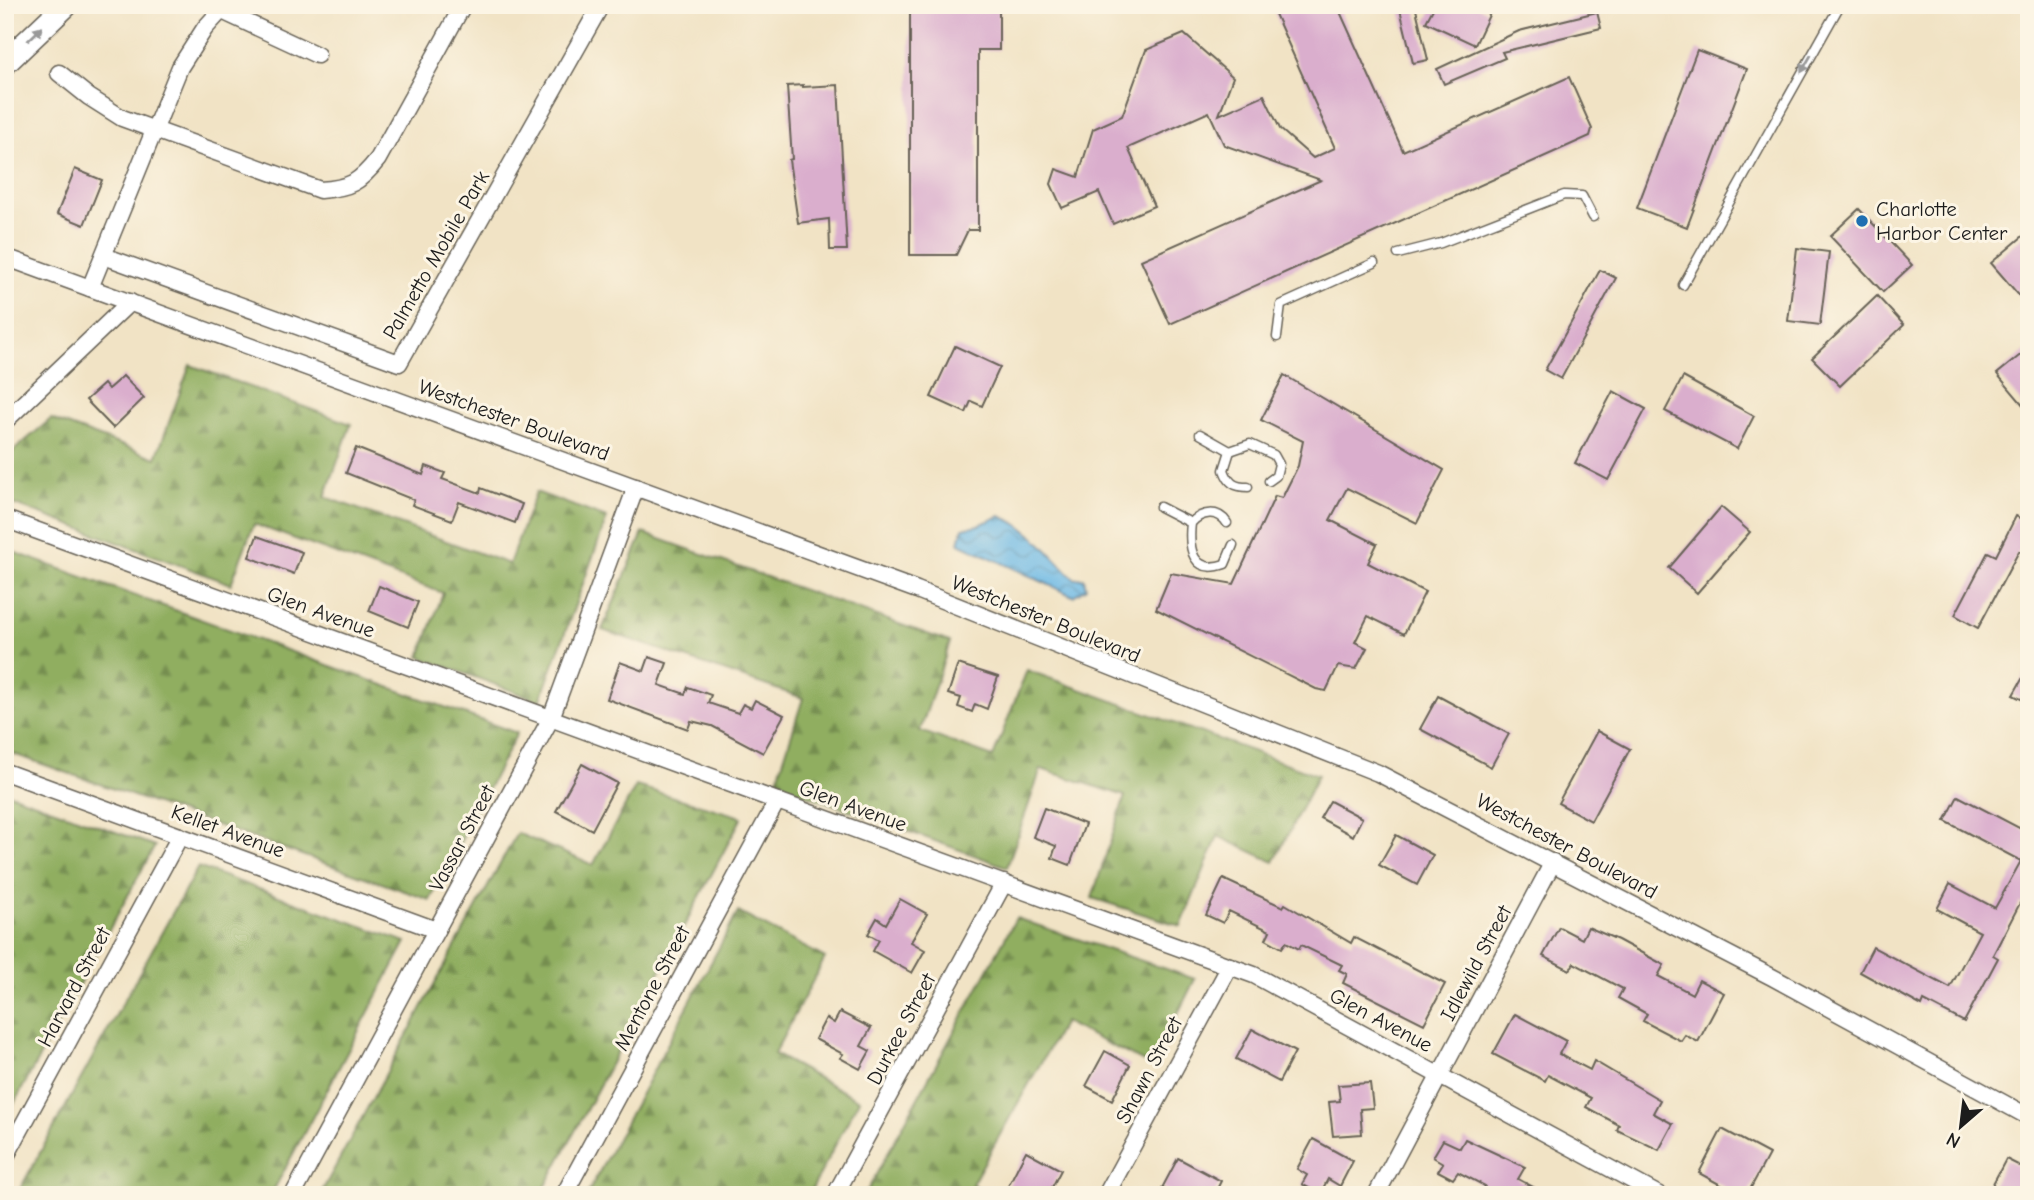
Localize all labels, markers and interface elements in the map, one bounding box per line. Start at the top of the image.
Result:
one-way arrow [26,26,43,42]
one-way arrow [1800,55,1812,74]
street label: Palmetto Mobile Park [378,166,494,344]
place label: Charlotte Harbor Center [1876,197,2008,245]
marker: Charlotte Harbor Center [1854,213,1870,229]
street label: Westchester Boulevard [415,374,613,466]
street label: Westchester Boulevard [948,570,1144,668]
street label: Glen Avenue [264,581,378,643]
street label: Glen Avenue [796,775,910,837]
street label: Vassar Street [424,780,501,895]
street label: Westchester Boulevard [1472,788,1662,904]
street label: Kellet Avenue [168,799,288,863]
street label: Idlewild Street [1436,900,1517,1025]
street label: Mentone Street [609,921,695,1055]
street label: Harvard Street [32,922,116,1051]
street label: Durkee Street [862,968,941,1089]
street label: Glen Avenue [1326,983,1436,1057]
street label: Shawn Street [1111,1012,1188,1127]
north arrow [1926,1092,1996,1162]
text: N [1943,1128,1964,1153]

